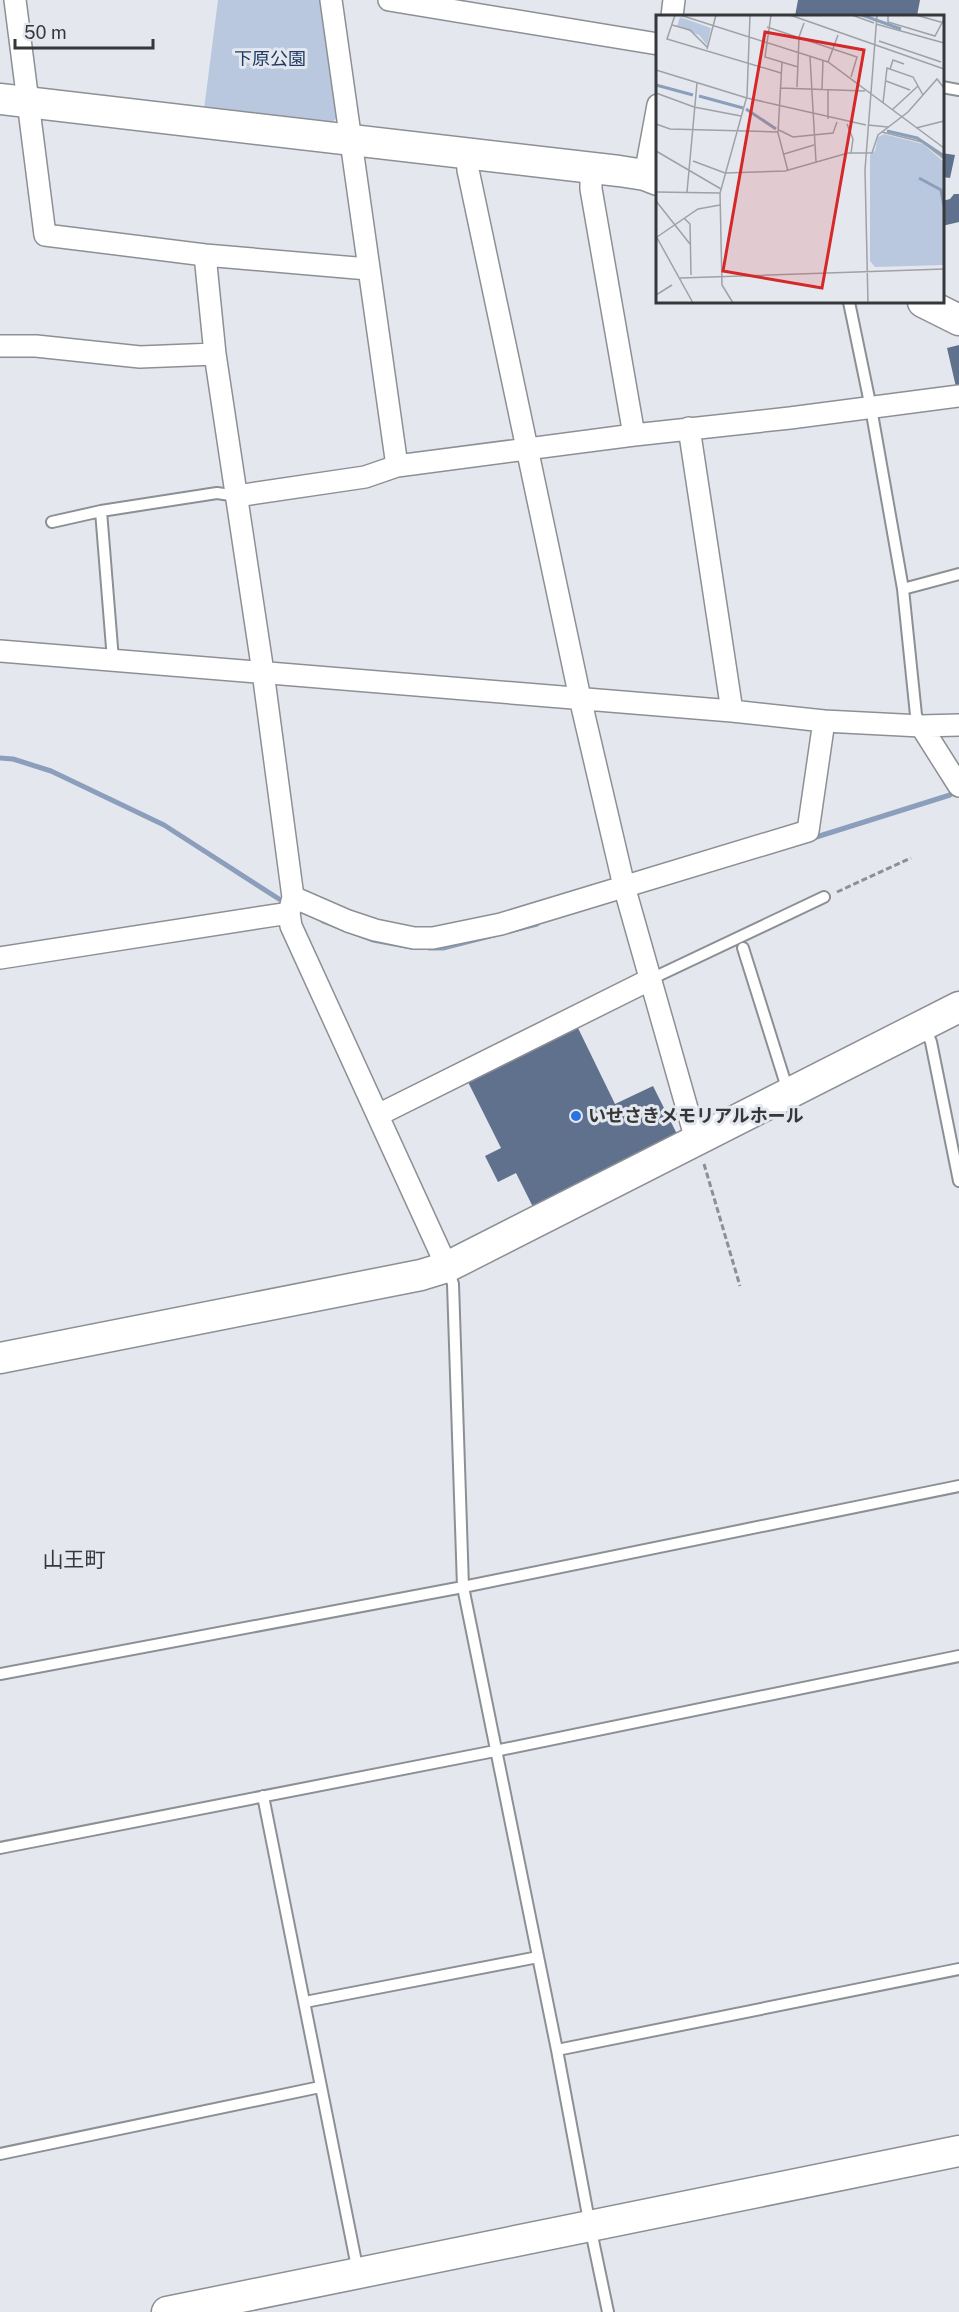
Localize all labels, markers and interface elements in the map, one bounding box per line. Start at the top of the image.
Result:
scale bar [15,12,153,50]
inset map [656,15,944,303]
text: 50 m [24,22,67,43]
park label: 下原公園 [234,48,306,69]
place label: いせさきメモリアルホール [588,1105,804,1126]
marker: いせさきメモリアルホール [569,1109,583,1123]
district label: 山王町 [43,1547,106,1572]

